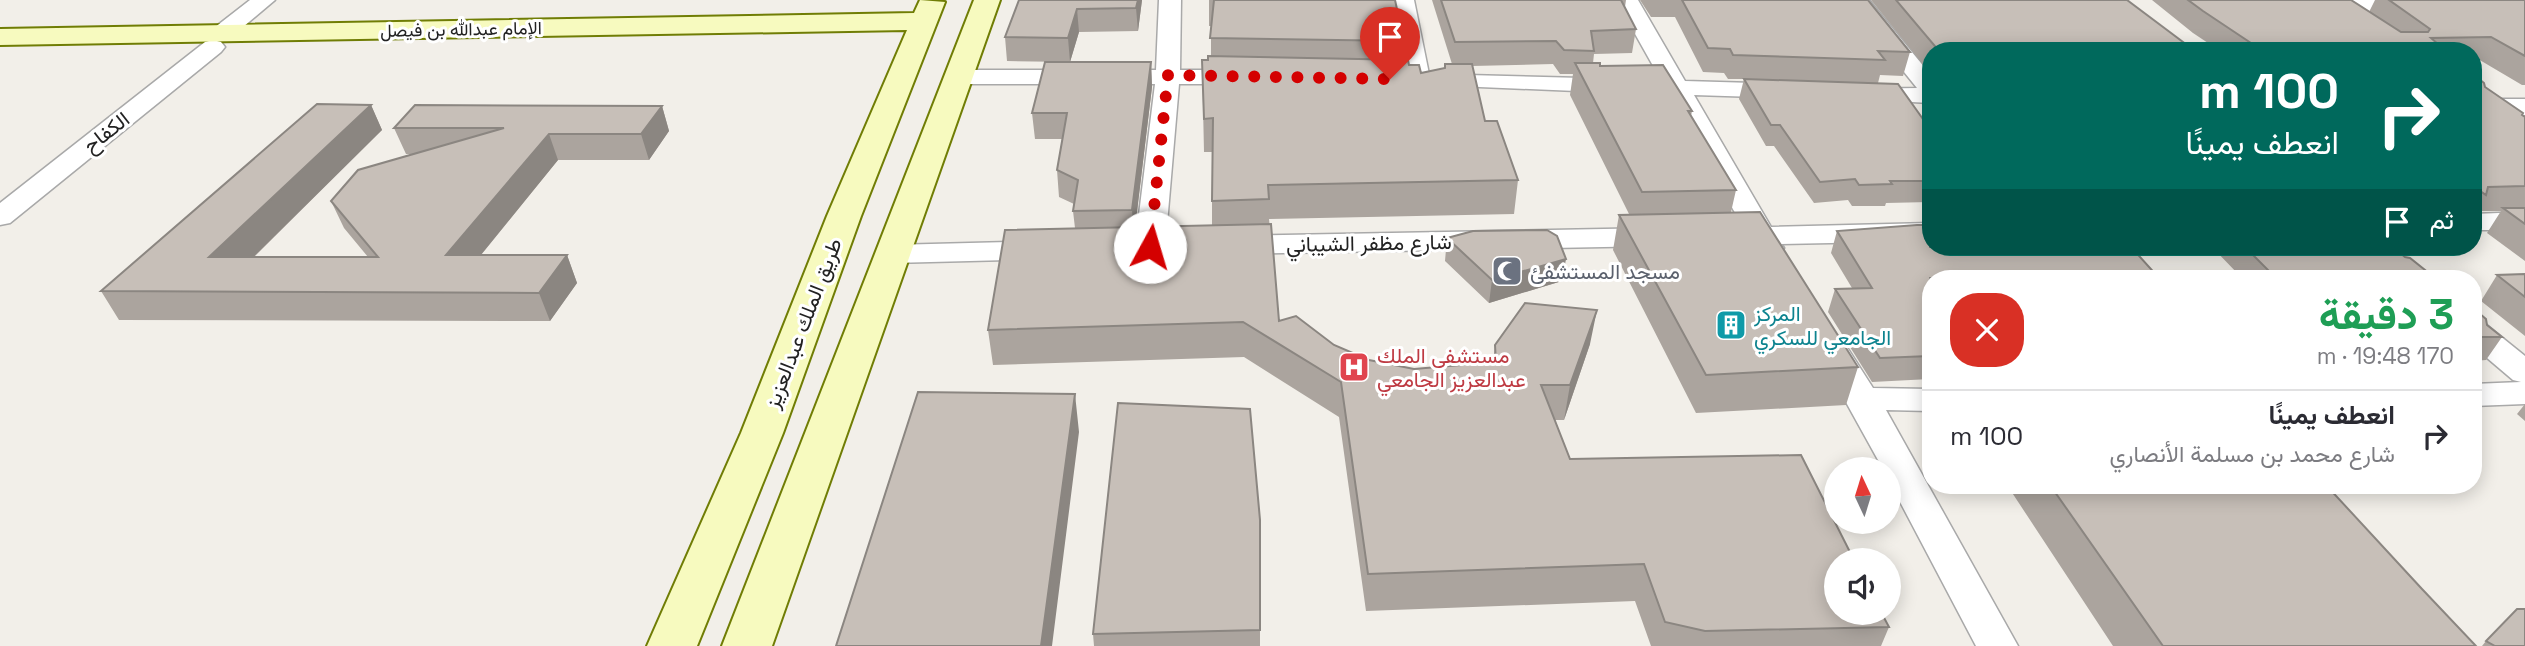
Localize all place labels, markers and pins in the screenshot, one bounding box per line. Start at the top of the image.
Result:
pin [1360,7,1420,79]
mosque icon: مسجد المستشفئ [1490,254,1524,288]
place label: مسجد المستشفئ [1530,258,1680,285]
place label: المركز الجامعي للسكري [1753,300,1891,355]
building icon: المركز الجامعي للسكري [1714,308,1748,342]
place label: مستشفى الملك عبدالعزيز الجامعي [1377,342,1526,397]
hospital icon: مستشفى الملك عبدالعزيز الجامعي [1337,350,1371,384]

